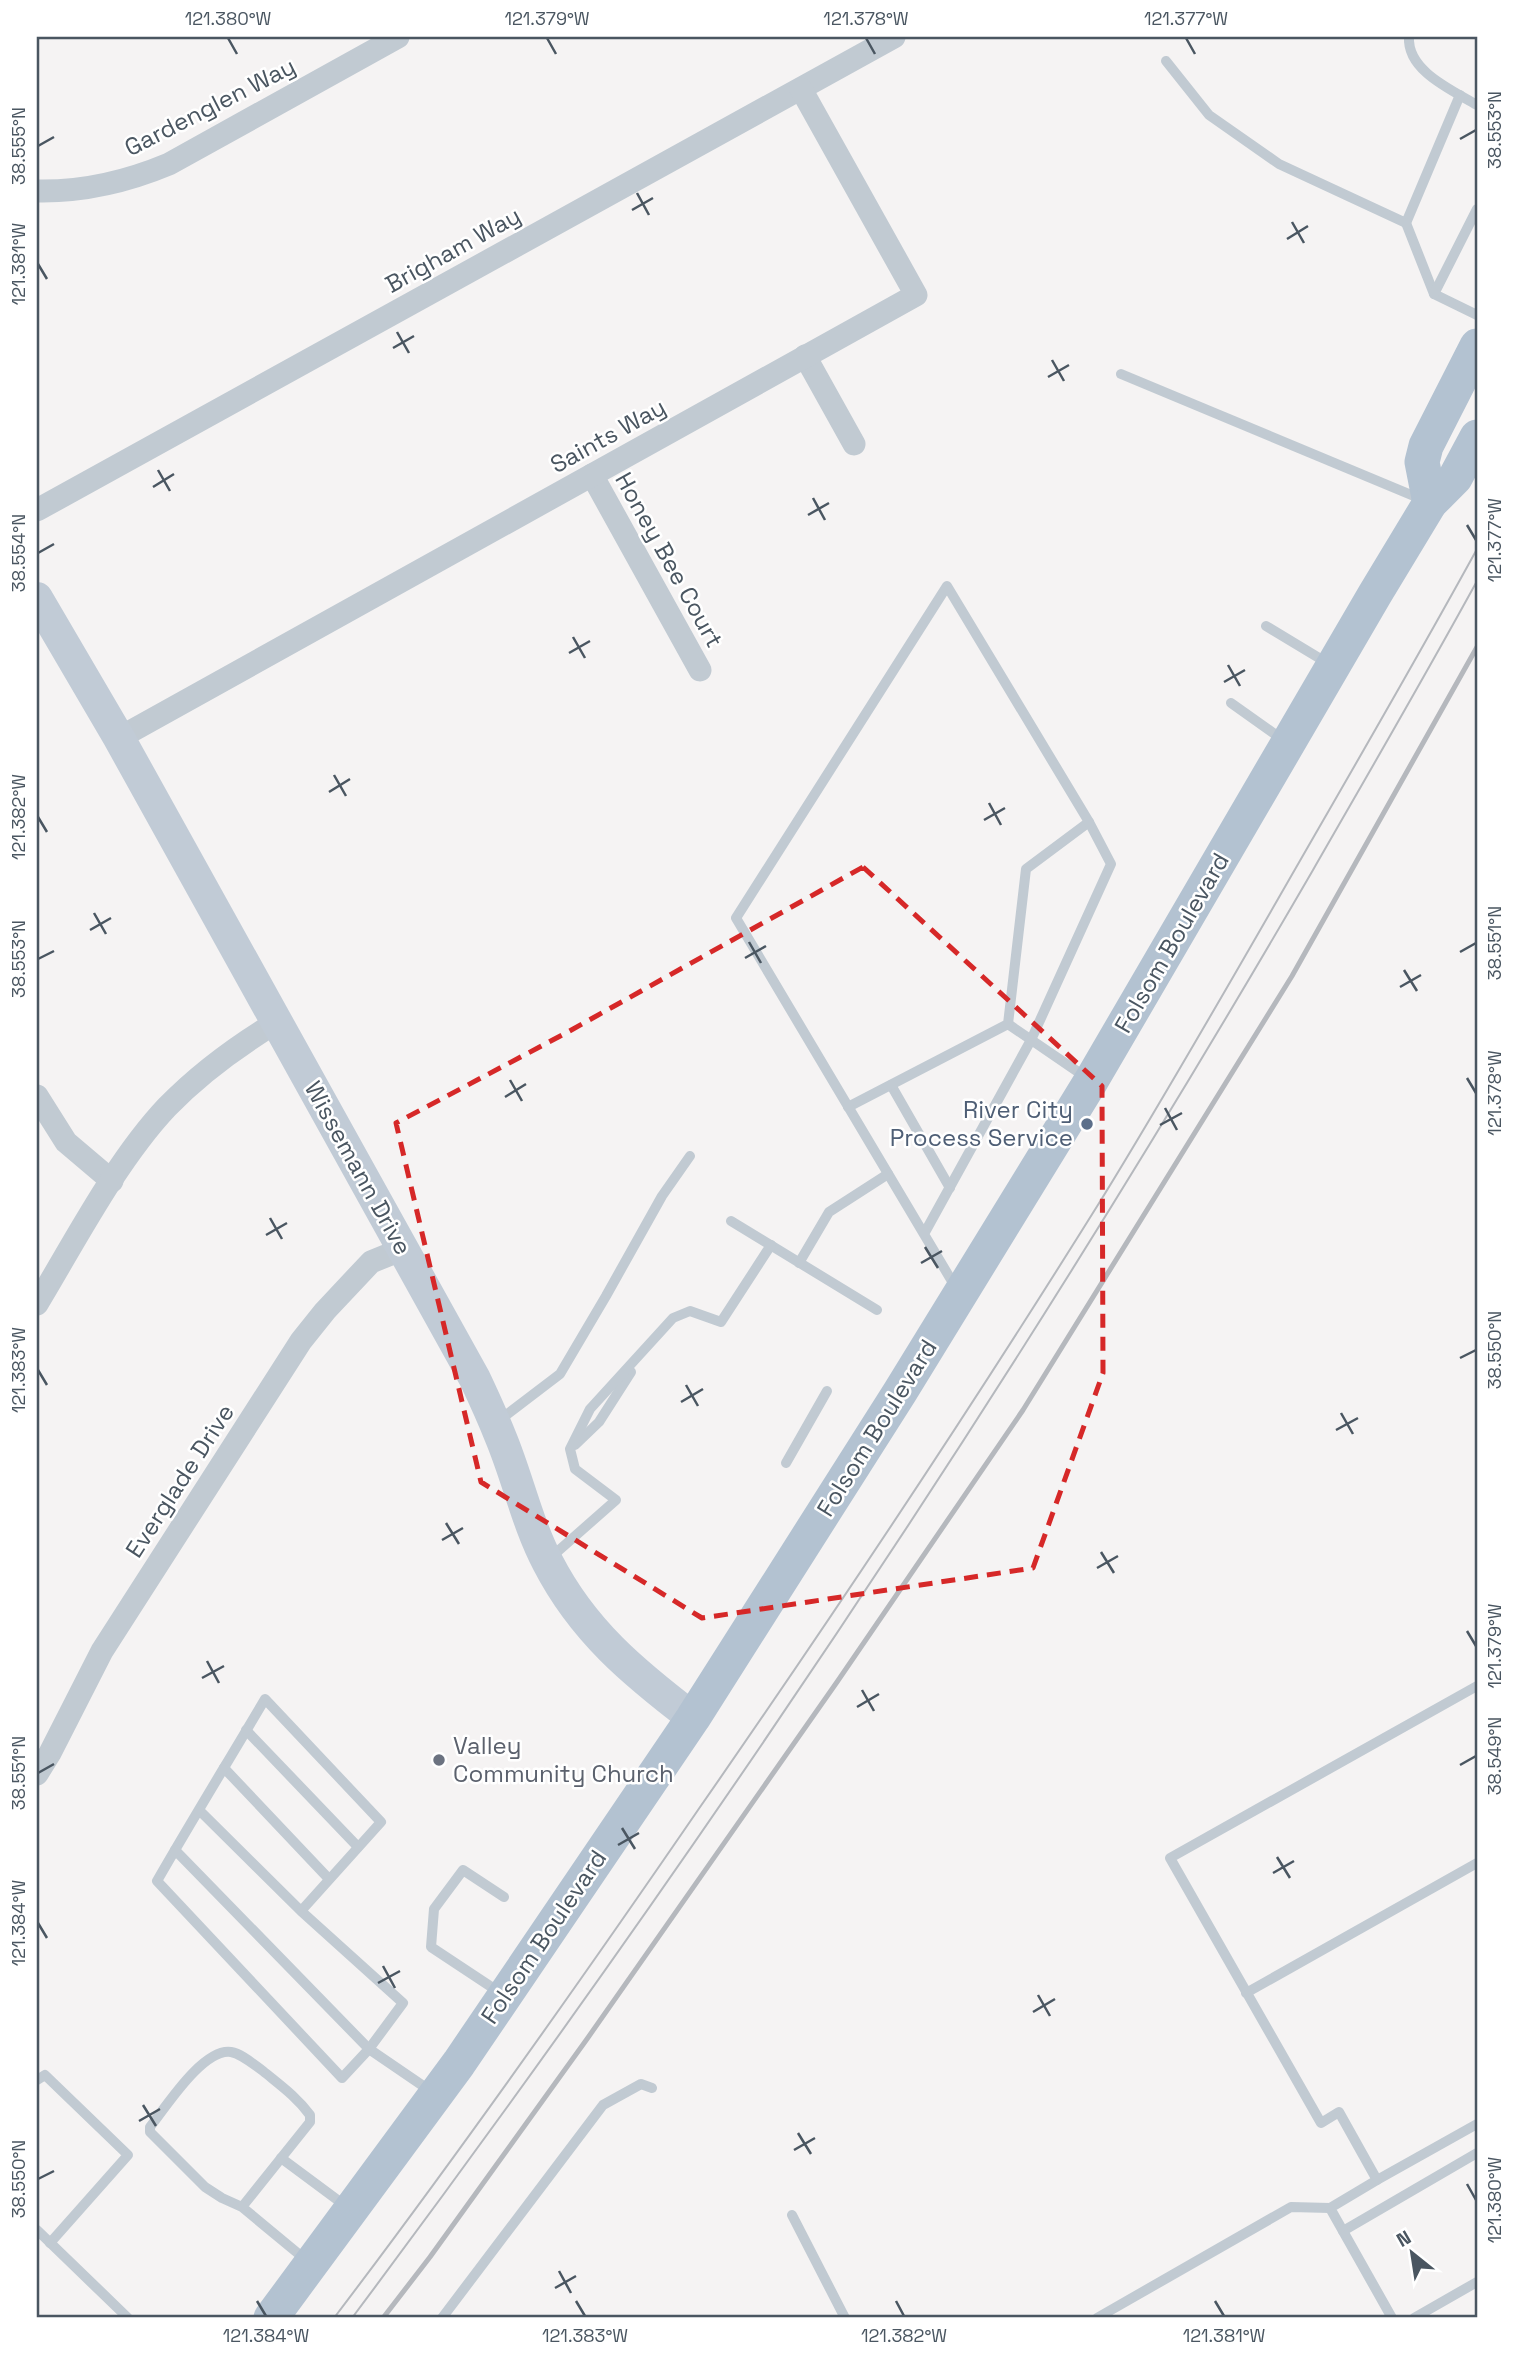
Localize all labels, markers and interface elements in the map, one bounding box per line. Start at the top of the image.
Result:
text: 121.380°W [185,7,272,30]
text: 121.379°W [504,7,590,30]
text: 121.378°W [823,7,909,30]
text: 121.377°W [1144,7,1228,30]
street label: Gardenglen Way [119,50,300,163]
text: 38.553°N [1483,91,1506,169]
text: 38.555°N [7,107,30,185]
street label: Brigham Way [380,200,526,300]
text: 121.381°W [7,222,30,305]
street label: Saints Way [545,391,671,480]
street label: Honey Bee Court [608,467,730,653]
text: 121.377°W [1483,498,1506,582]
text: 38.554°N [7,514,30,592]
text: 121.382°W [7,774,30,860]
street label: Folsom Boulevard [1107,847,1236,1039]
text: 38.551°N [1483,906,1506,980]
text: 38.553°N [7,920,30,998]
text: 121.378°W [1483,1050,1506,1136]
street label: Wissemann Drive [298,1075,419,1260]
place label: River City Process Service [890,1094,1073,1153]
marker: River City Process Service [1079,1116,1095,1132]
text: 38.550°N [1483,1311,1506,1389]
text: 121.383°W [7,1327,30,1413]
street label: Folsom Boulevard [810,1333,944,1522]
street label: Everglade Drive [118,1398,241,1563]
text: 121.379°W [1483,1603,1506,1689]
text: 38.549°N [1483,1717,1506,1795]
place label: Valley Community Church [453,1730,674,1789]
text: 38.551°N [7,1736,30,1810]
marker: Valley Community Church [431,1752,447,1768]
street label: Folsom Boulevard [474,1844,613,2030]
text: 121.384°W [7,1880,30,1966]
text: 38.550°N [7,2140,30,2218]
text: 121.380°W [1483,2156,1506,2243]
north arrow [1378,2218,1448,2288]
text: N [1392,2225,1416,2253]
text: 121.384°W [223,2324,309,2347]
text: 121.383°W [542,2324,628,2347]
text: 121.382°W [861,2324,947,2347]
text: 121.381°W [1183,2324,1266,2347]

